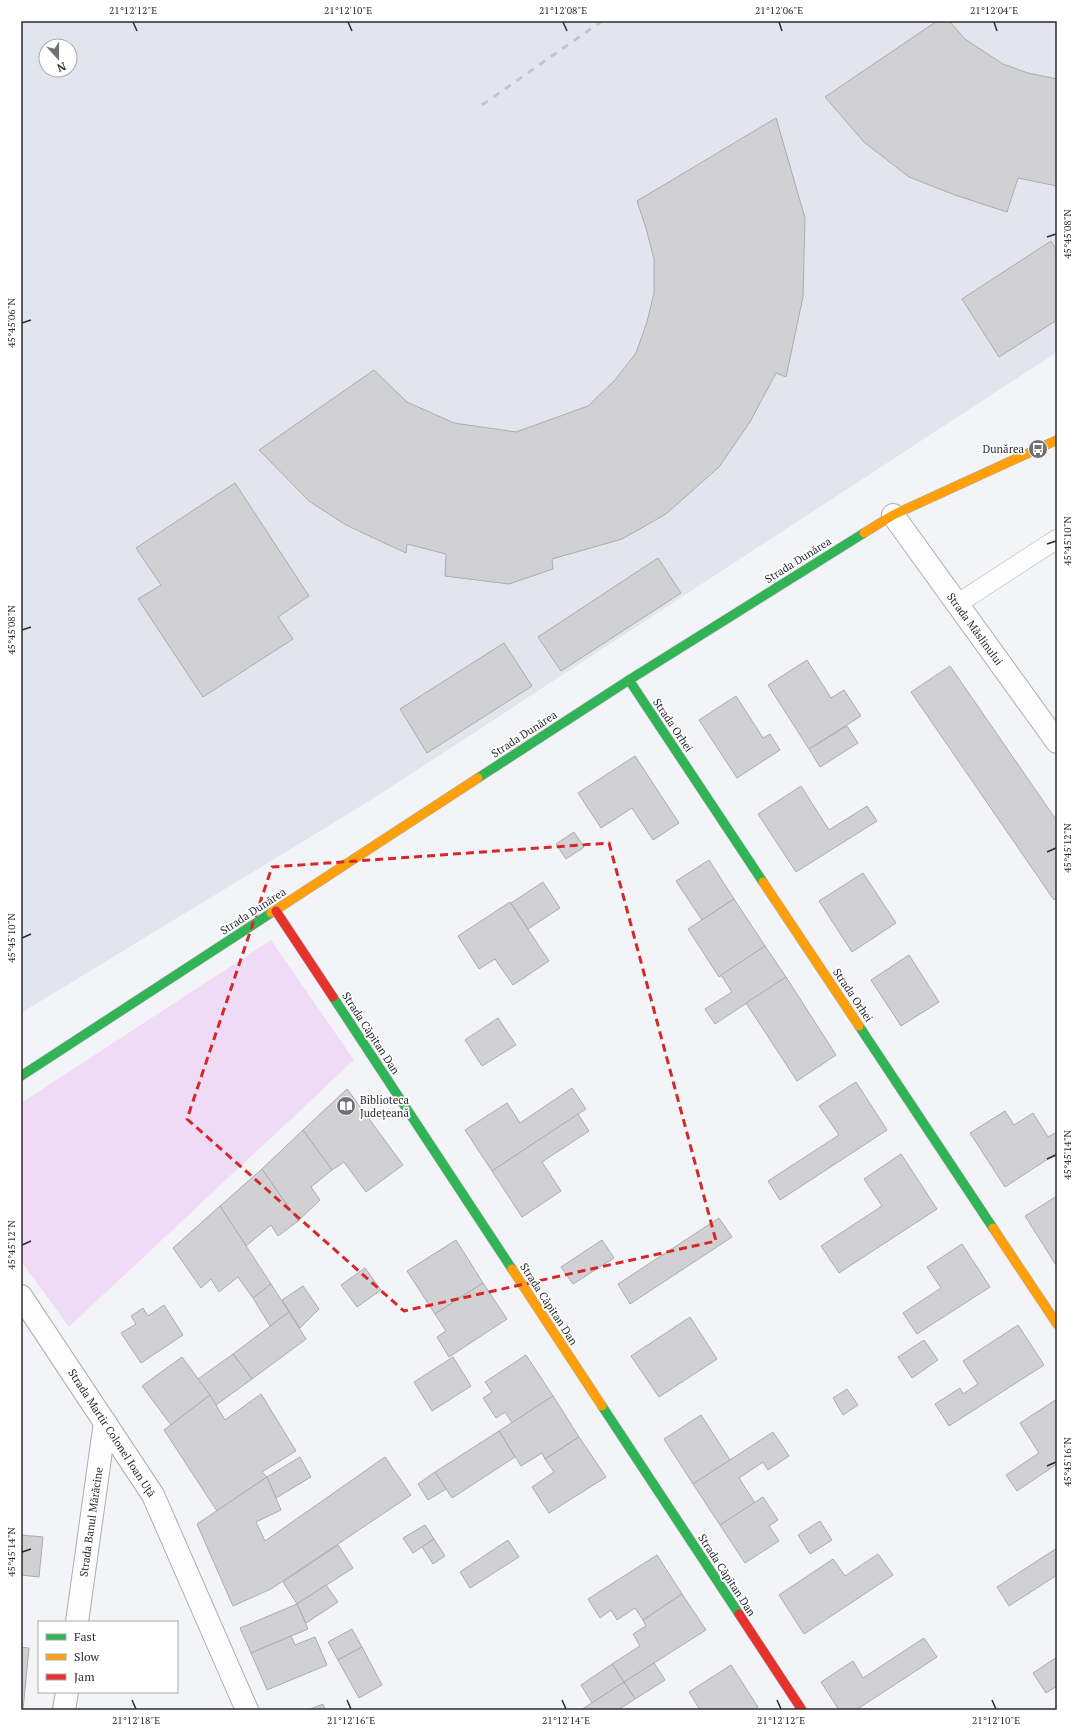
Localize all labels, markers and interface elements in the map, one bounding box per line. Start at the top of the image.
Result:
text: 21°12'12"E [109,4,157,17]
text: 21°12'10"E [324,4,372,17]
text: 21°12'08"E [539,4,587,17]
text: 21°12'06"E [755,4,803,17]
text: 21°12'04"E [970,4,1018,17]
north arrow [38,38,78,78]
text: N [55,59,68,76]
text: 45°45'08"N [1061,209,1074,259]
text: 45°45'06"N [5,298,18,348]
bus stop icon: Dunărea [1027,438,1049,460]
place label: Dunărea [982,442,1024,456]
text: 45°45'10"N [1061,516,1074,566]
street label: Strada Dunărea [762,534,834,586]
street label: Strada Măslinului [944,590,1006,668]
text: 45°45'08"N [5,605,18,655]
street label: Strada Orhei [650,695,696,755]
street label: Strada Dunărea [488,707,560,760]
text: 45°45'12"N [1061,823,1074,873]
street label: Strada Dunărea [217,884,289,937]
text: 45°45'10"N [5,913,18,963]
street label: Strada Orhei [830,965,876,1025]
street label: Strada Căpitan Dan [339,989,403,1077]
place label: Biblioteca Județeană [360,1093,409,1121]
library icon: Biblioteca Județeană [335,1095,357,1117]
text: 45°45'14"N [1061,1130,1074,1180]
text: 45°45'12"N [5,1220,18,1270]
street label: Strada Căpitan Dan [517,1260,581,1348]
street label: Strada Martir Colonel Ioan Uță [64,1366,159,1501]
text: 45°45'16"N [1061,1437,1074,1487]
street label: Strada Banul Mărăcine [76,1466,106,1578]
text: 45°45'14"N [5,1527,18,1577]
street label: Strada Căpitan Dan [695,1531,759,1619]
legend [38,1621,178,1693]
text: Fast [74,1629,97,1644]
text: Slow [74,1649,100,1664]
text: Jam [74,1669,95,1684]
text: 21°12'18"E [112,1714,160,1727]
text: 21°12'16"E [327,1714,375,1727]
text: 21°12'14"E [542,1714,590,1727]
text: 21°12'12"E [757,1714,805,1727]
text: 21°12'10"E [972,1714,1020,1727]

